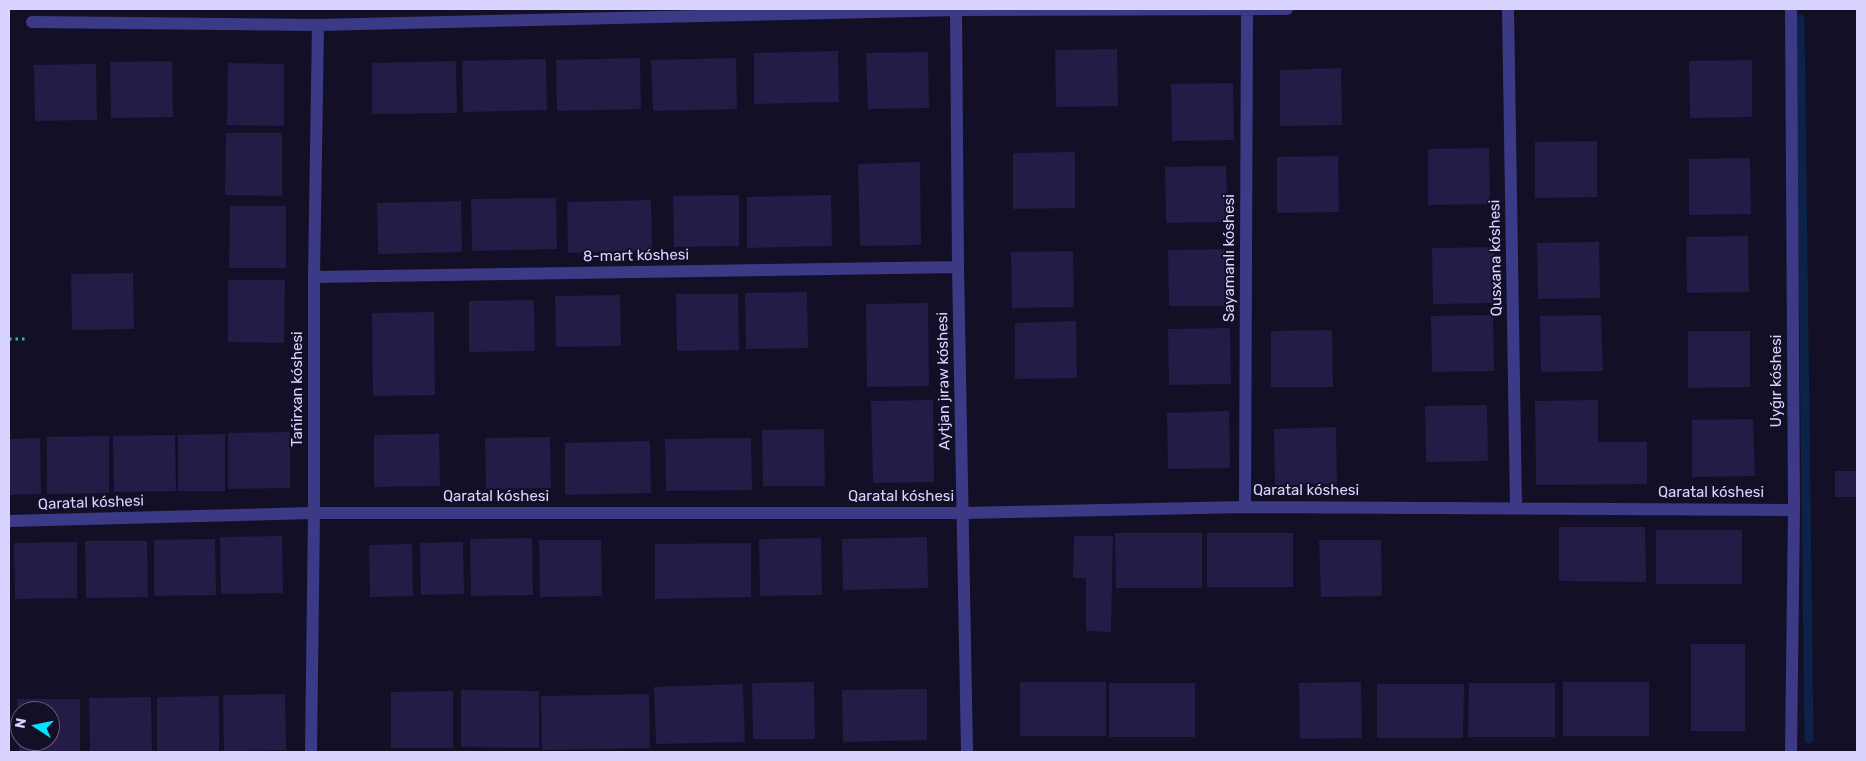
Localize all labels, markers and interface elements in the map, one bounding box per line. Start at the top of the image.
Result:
street label: Sayamanlı kóshesi [1221,194,1239,322]
street label: Qusxana kóshesi [1486,200,1506,316]
street label: 8-mart kóshesi [583,246,689,266]
street label: Aytjan jıraw kóshesi [934,312,954,450]
street label: Tańirxan kóshesi [289,331,307,447]
street label: Uyǵır kóshesi [1768,335,1786,427]
street label: Qaratal kóshesi [1253,482,1359,500]
street label: Qaratal kóshesi [1658,484,1764,502]
street label: Qaratal kóshesi [443,488,549,506]
street label: Qaratal kóshesi [848,488,954,506]
street label: Qaratal kóshesi [38,492,144,514]
north arrow [10,701,60,751]
text: N [11,717,30,730]

